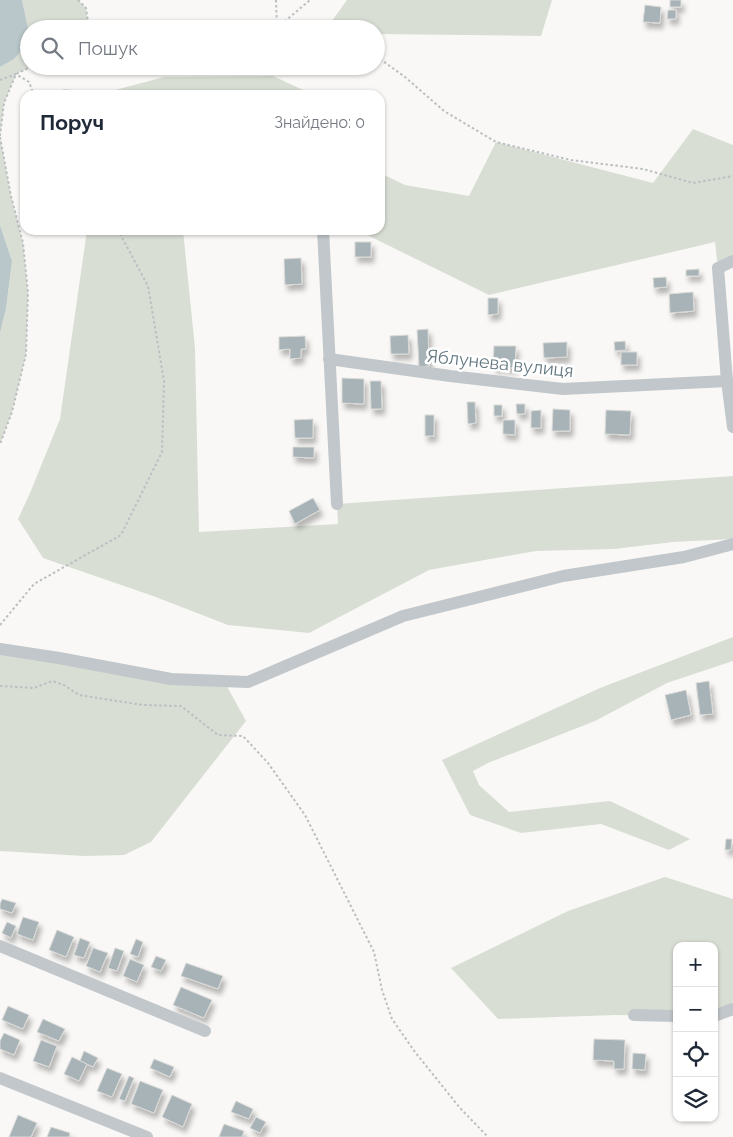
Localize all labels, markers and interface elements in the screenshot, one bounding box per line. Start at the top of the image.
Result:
search box [20,20,385,75]
icon: search [38,34,66,62]
text: Пошук [78,37,138,59]
text: Поруч [40,110,104,135]
text: Знайдено: 0 [274,113,365,132]
street label: Яблунева вулиця [426,345,574,381]
map controls [673,942,718,1122]
button: + [673,942,718,987]
button: − [673,987,718,1032]
button: locate [673,1032,718,1077]
button: layers [673,1077,718,1122]

